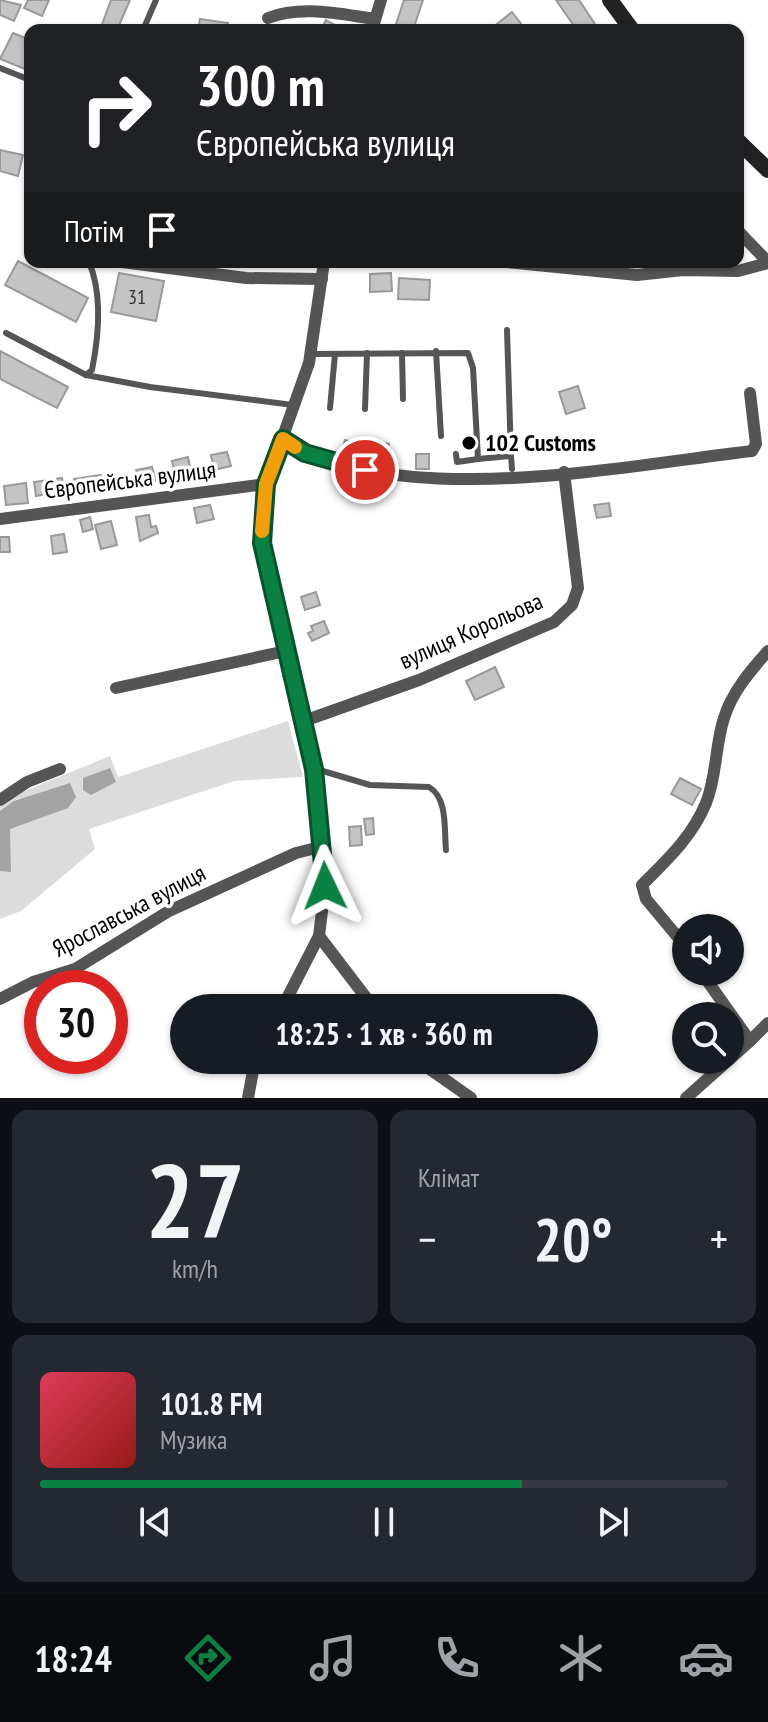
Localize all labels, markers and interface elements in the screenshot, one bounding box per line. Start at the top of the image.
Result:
text: 300 m [196,49,325,121]
icon: right [64,56,168,160]
text: Європейська вулиця [196,119,455,166]
icon: arrive [140,208,184,252]
text: Потім [64,211,124,250]
house number: 31 [128,284,146,310]
place label: 102 Customs [485,427,596,458]
marker: 102 Customs [460,434,478,452]
pin [331,436,399,504]
icon: arrive [343,448,387,492]
street label: Європейська вулиця [42,454,218,505]
street label: вулиця Корольова [394,585,547,676]
position arrow [283,844,367,928]
street label: Ярославська вулиця [47,857,211,964]
map controls [672,914,744,1074]
button: sound [672,914,744,986]
speed limit sign: 30 [24,970,128,1074]
button: search [672,1002,744,1074]
text: 18:25 · 1 хв · 360 m [275,1014,493,1053]
text: 27 [145,1132,245,1267]
text: Клімат [418,1161,479,1194]
text: 20° [533,1200,613,1278]
text: − [418,1210,436,1267]
text: + [710,1210,728,1267]
text: km/h [172,1252,218,1285]
text: 101.8 FM [160,1384,262,1423]
text: Музика [160,1423,227,1456]
icon: previous [133,1500,177,1544]
icon: pause [362,1500,406,1544]
icon: next [591,1500,635,1544]
icon: directions [180,1630,236,1686]
icon: music [305,1630,361,1686]
icon: phone [429,1630,485,1686]
icon: climate [553,1630,609,1686]
icon: car [678,1630,734,1686]
text: 18:24 [34,1635,112,1682]

